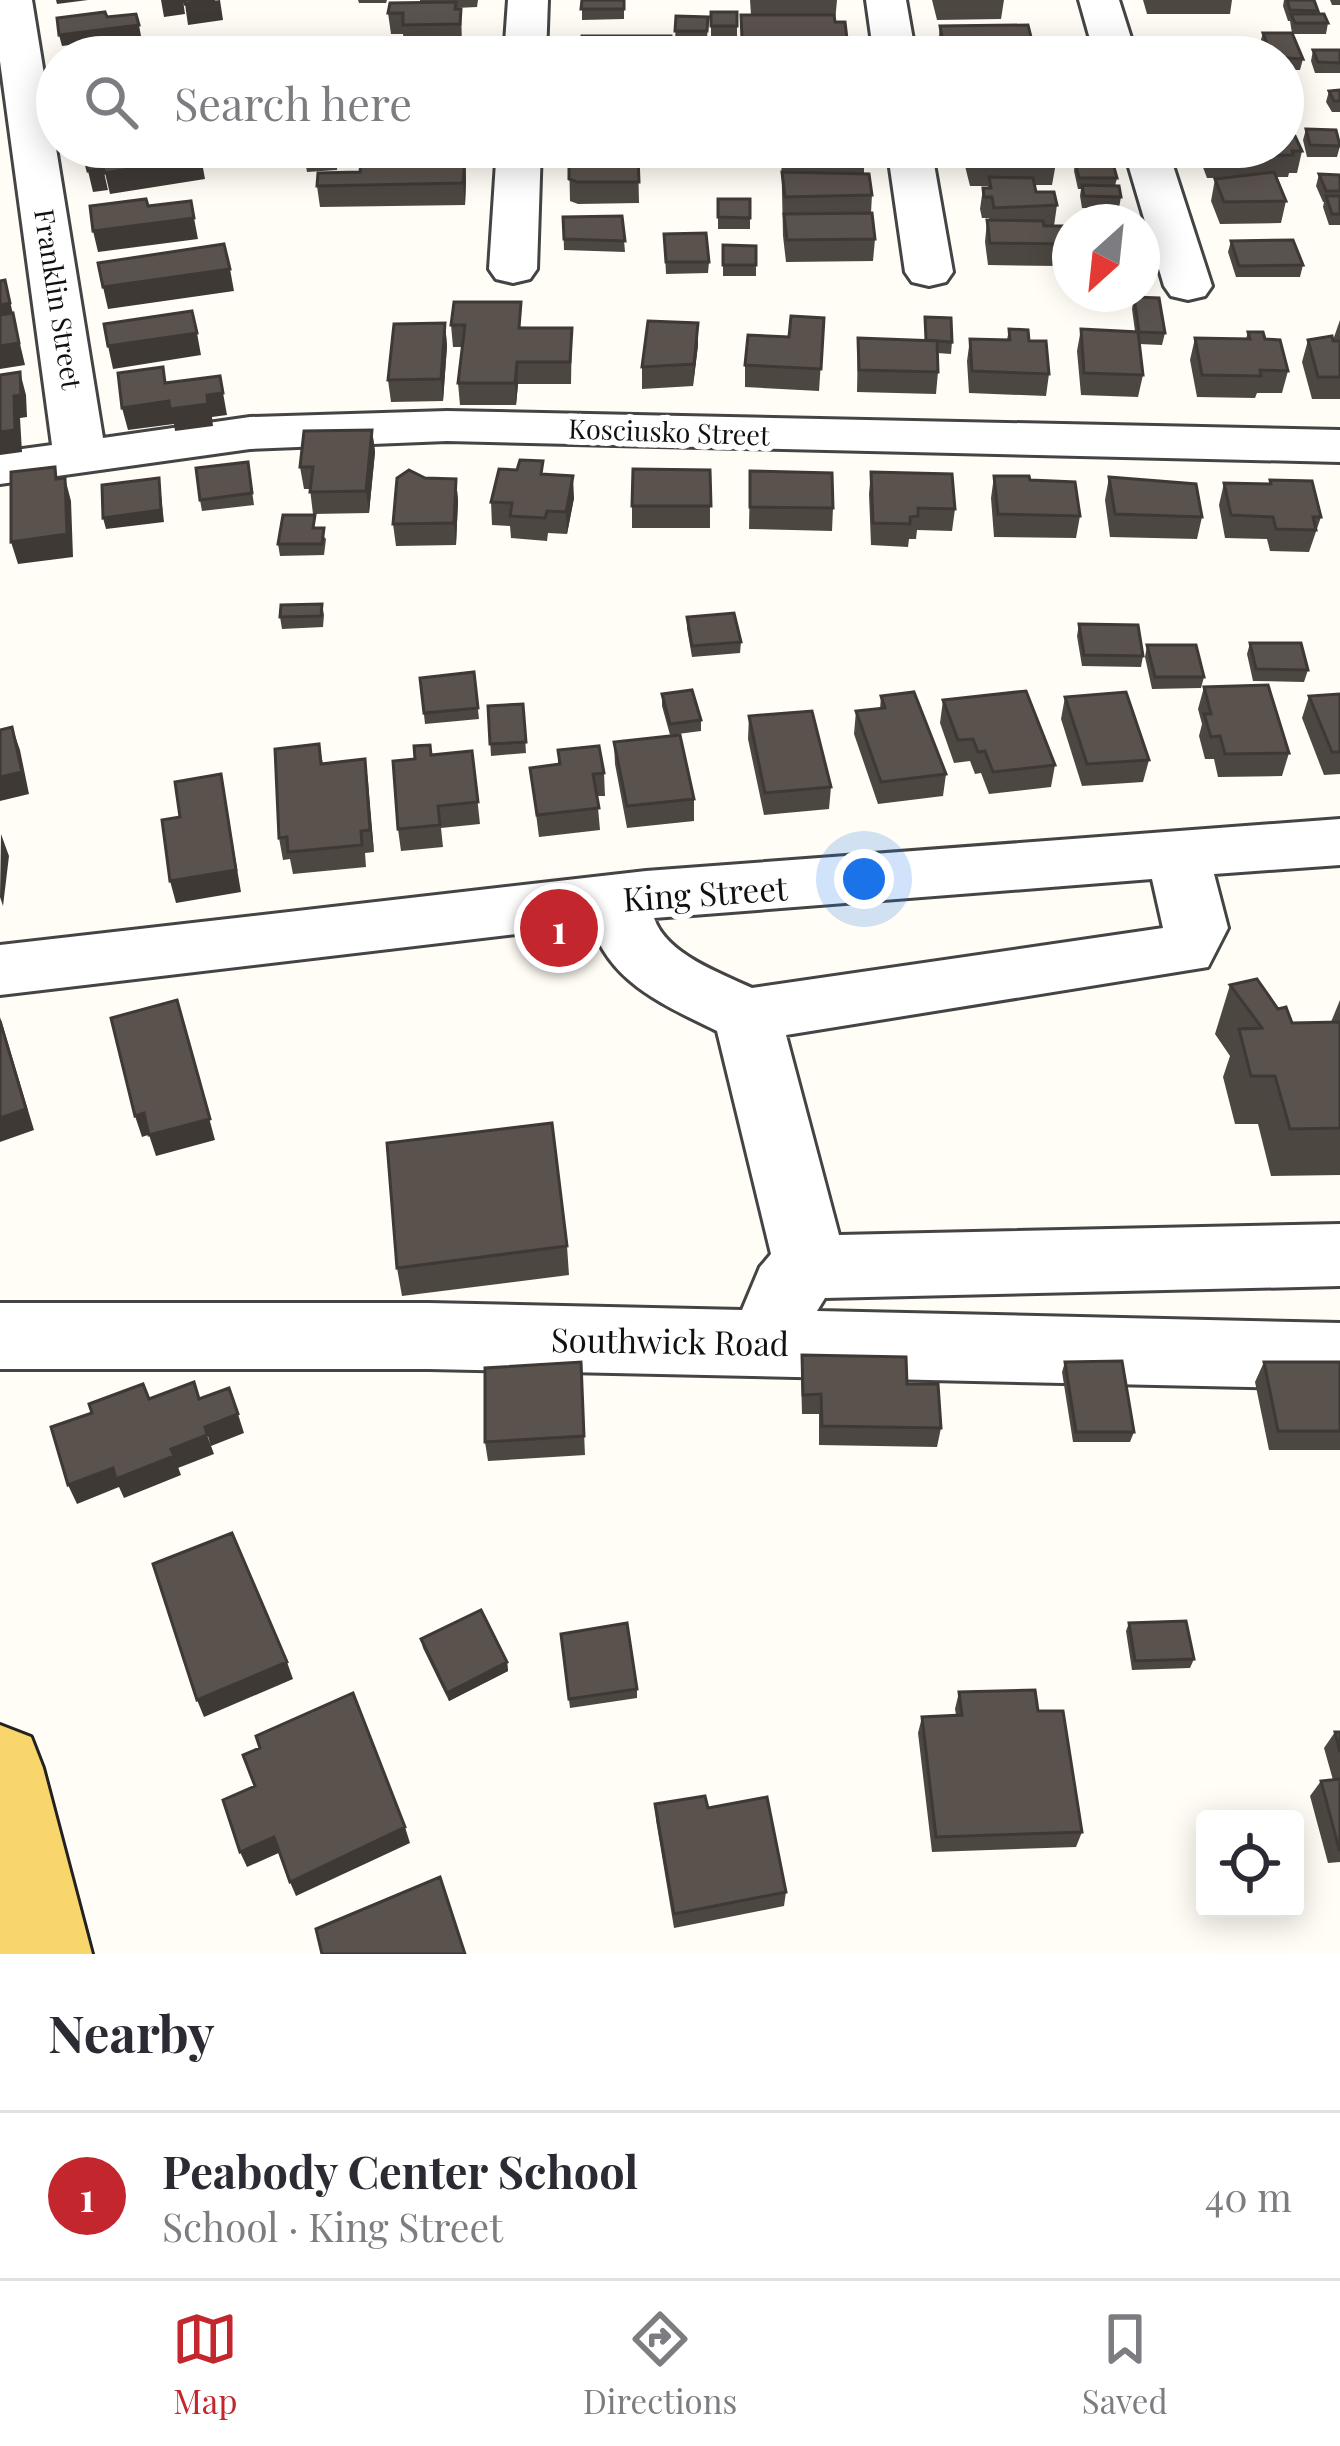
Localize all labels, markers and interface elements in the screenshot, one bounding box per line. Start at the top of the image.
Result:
search box [36,36,1304,168]
icon: search [78,69,144,135]
text: Search here [174,72,412,132]
north arrow [1052,204,1160,312]
street label: Franklin Street [27,206,91,392]
street label: Kosciusko Street [568,409,771,453]
your location [834,849,894,909]
street label: King Street [621,864,790,920]
pin: 1 [520,883,598,973]
street label: Southwick Road [551,1316,789,1364]
map controls [1196,1810,1304,1918]
button: locate [1196,1810,1304,1918]
text: Nearby [48,1998,214,2066]
text: Peabody Center School [162,2140,638,2200]
text: 1 [80,2170,94,2222]
text: 40 m [1205,2170,1292,2222]
text: School · King Street [162,2200,503,2252]
tab: Map [172,2306,238,2422]
tab: Directions [583,2306,737,2422]
tab: Saved [1082,2306,1168,2422]

